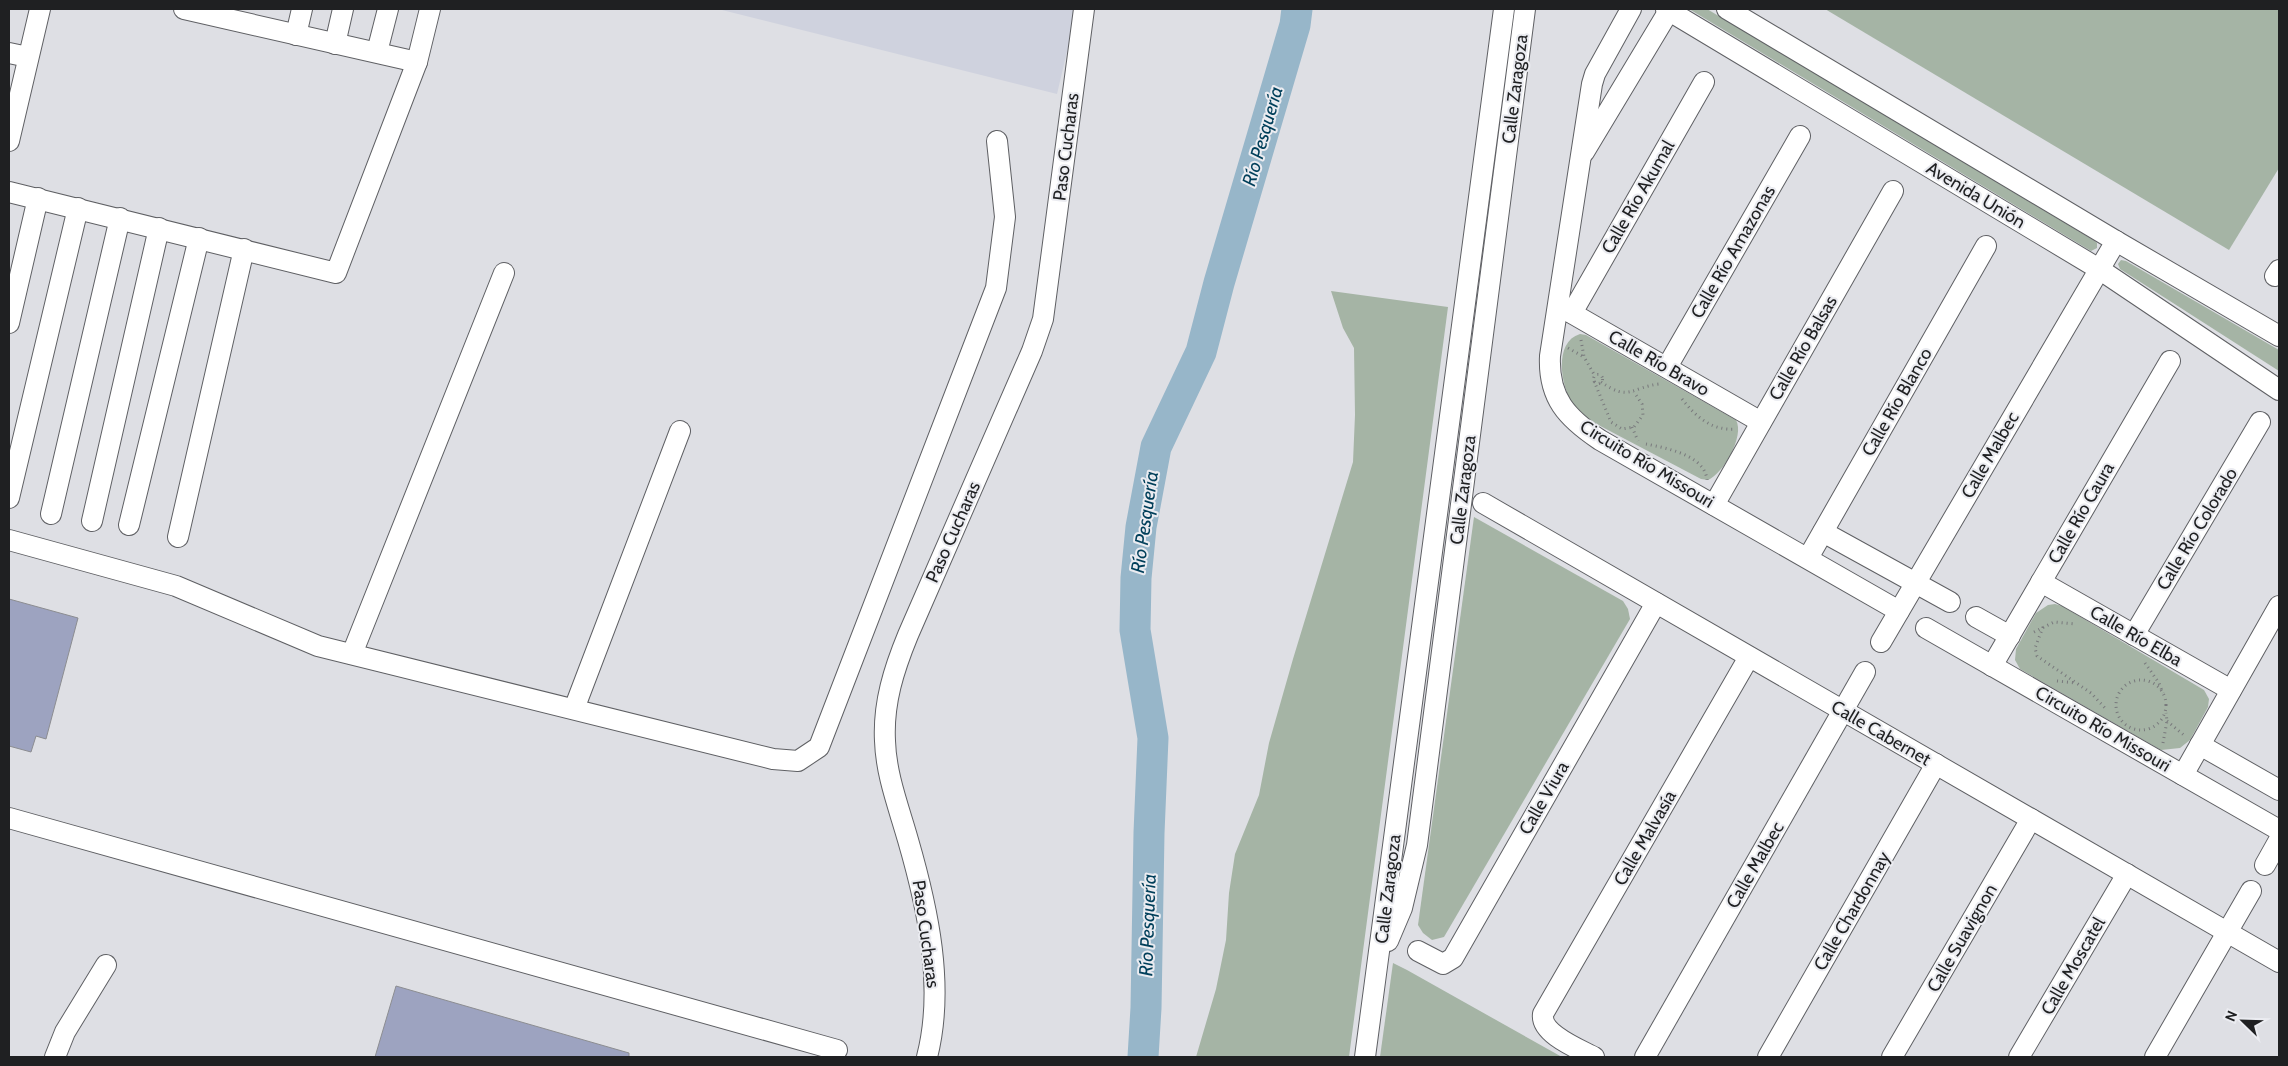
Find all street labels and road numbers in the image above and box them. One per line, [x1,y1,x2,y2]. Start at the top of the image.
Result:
street label: Calle Zaragoza [1497,33,1533,145]
street label: Paso Cucharas [1048,92,1084,202]
street label: Calle Río Akumal [1597,136,1680,258]
street label: Avenida Unión [1923,157,2029,233]
street label: Calle Río Amazonas [1686,182,1780,322]
street label: Calle Río Balsas [1764,292,1842,404]
street label: Calle Río Bravo [1605,325,1714,401]
street label: Calle Río Blanco [1857,344,1937,460]
street label: Calle Malbec [1956,408,2024,502]
street label: Circuito Río Missouri [1576,415,1718,513]
street label: Calle Zaragoza [1445,434,1481,546]
street label: Calle Río Caura [2043,458,2119,568]
street label: Calle Río Colorado [2152,464,2242,594]
street label: Paso Cucharas [921,478,985,586]
street label: Calle Río Elba [2086,601,2186,671]
street label: Circuito Río Missouri [2031,681,2175,777]
street label: Calle Cabernet [1827,696,1935,770]
street label: Calle Viura [1514,757,1574,838]
street label: Calle Malvasía [1609,786,1681,889]
street label: Calle Malbec [1721,818,1789,912]
street label: Calle Zaragoza [1370,833,1406,945]
street label: Calle Chardonnay [1809,848,1895,974]
street label: Paso Cucharas [908,879,944,989]
street label: Calle Suavignon [1922,880,2002,996]
street label: Calle Moscatel [2036,913,2110,1019]

